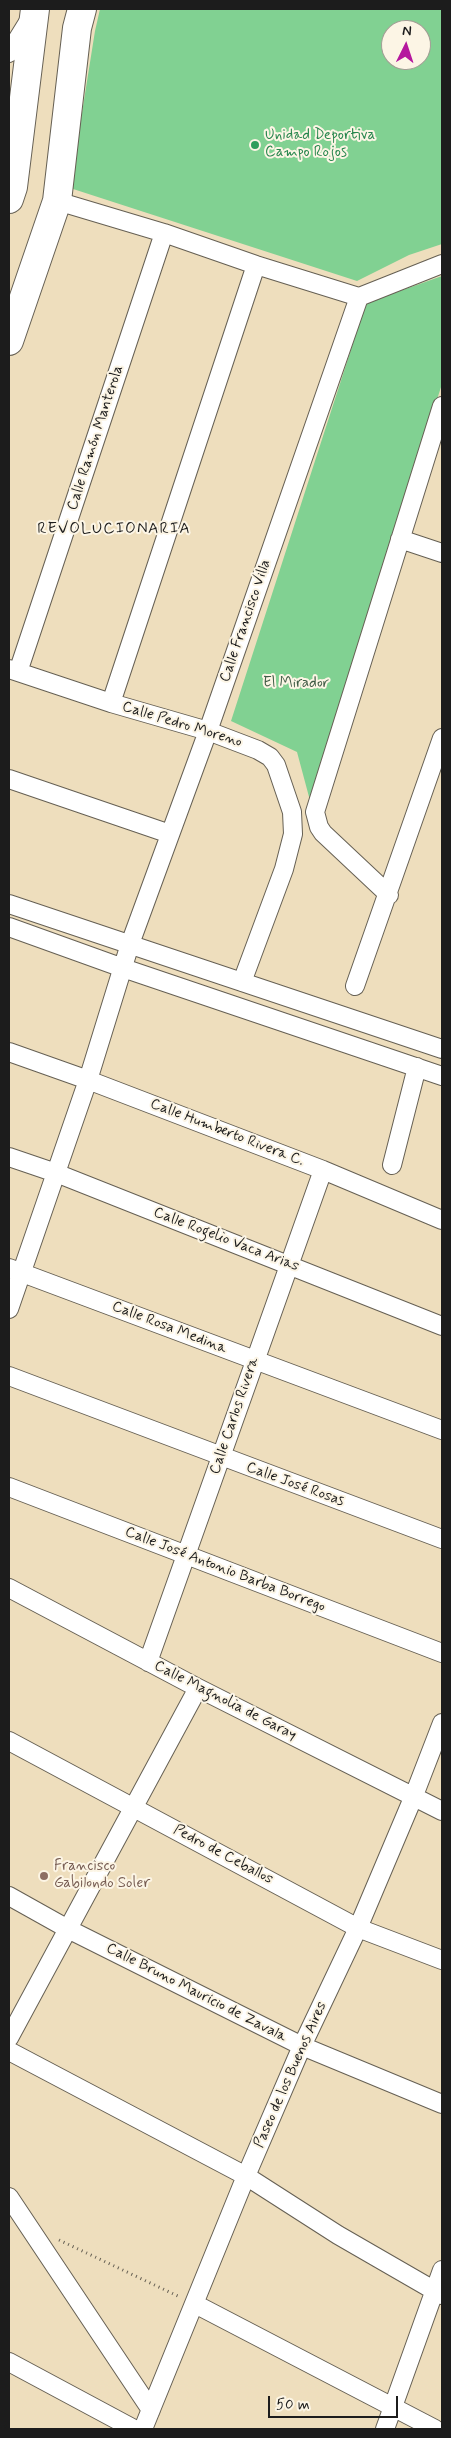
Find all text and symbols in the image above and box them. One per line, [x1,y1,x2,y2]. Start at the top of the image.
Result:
north arrow [381,20,431,70]
text: N [402,22,412,40]
place label: Unidad Deportiva Campo Rojos [265,127,375,162]
marker: Unidad Deportiva Campo Rojos [249,139,261,151]
street label: Calle Ramón Manterola [64,363,128,513]
district label: REVOLUCIONARIA [36,520,192,540]
street label: Calle Francisco Villa [217,557,275,685]
park label: El Mirador [263,675,329,693]
street label: Calle Pedro Moreno [120,698,244,752]
street label: Calle Humberto Rivera C. [148,1095,306,1171]
street label: Calle Rogelio Vaca Arias [151,1204,301,1276]
street label: Calle Rosa Medina [109,1298,229,1358]
street label: Calle Carlos Rivera [207,1355,263,1477]
street label: Calle José Rosas [243,1459,347,1511]
street label: Calle José Antonio Barba Borrego [122,1523,328,1617]
street label: Calle Magnolia de Garay [151,1657,299,1745]
street label: Pedro de Ceballos [170,1821,276,1889]
place label: Francisco Gabilondo Soler [54,1858,150,1893]
marker: Francisco Gabilondo Soler [38,1870,50,1882]
street label: Calle Bruno Mauricio de Zavala [103,1940,289,2046]
street label: Paseo de los Buenos Aires [251,1999,331,2151]
scale bar [271,2386,401,2418]
text: 50 m [276,2395,310,2415]

